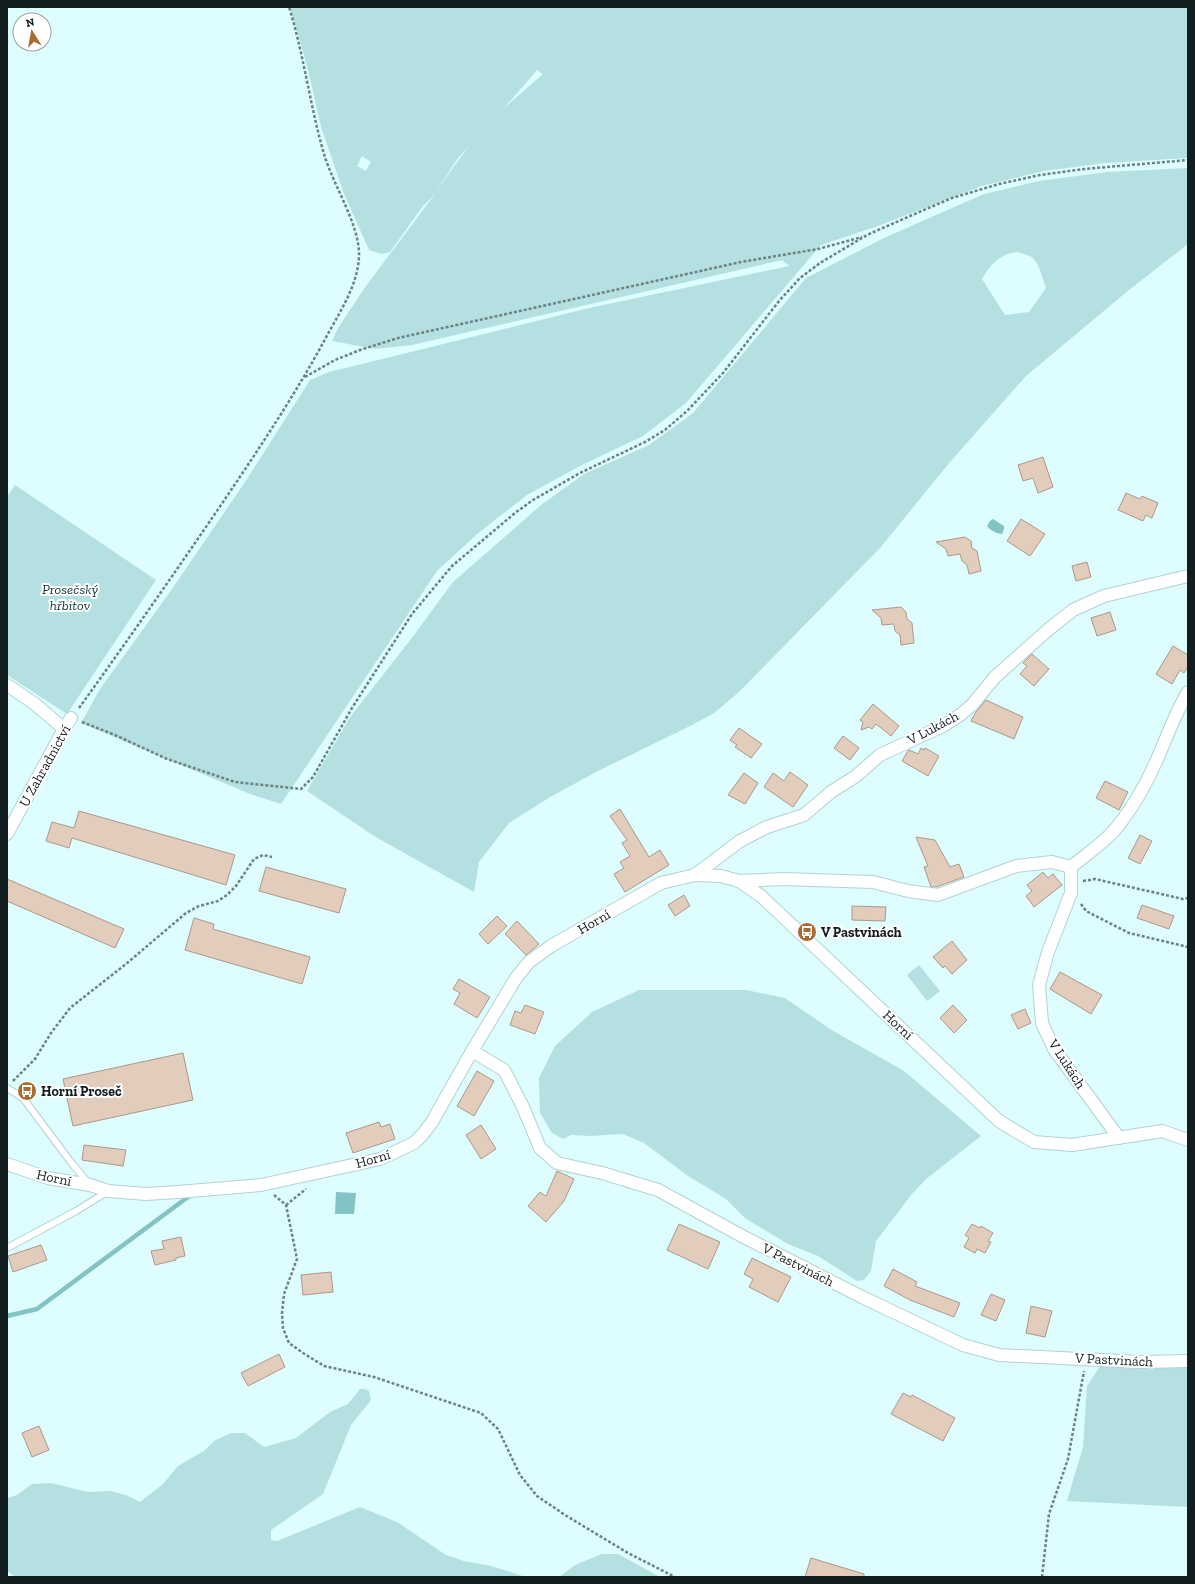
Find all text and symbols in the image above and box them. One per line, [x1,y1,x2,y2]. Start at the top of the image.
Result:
north arrow [12,12,52,52]
text: N [25,15,36,30]
park label: Prosečský hřbitov [42,581,98,614]
street label: V Lukách [904,707,962,749]
street label: U Zahradnictví [16,722,75,810]
street label: Horní [574,906,614,938]
bus stop icon: V Pastvinách [796,921,818,943]
place label: V Pastvinách [821,924,902,941]
street label: Horní [879,1007,917,1043]
street label: V Lukách [1044,1035,1089,1092]
bus stop icon: Horní Proseč [16,1080,38,1102]
place label: Horní Proseč [41,1083,122,1100]
street label: Horní [354,1146,392,1172]
street label: Horní [35,1166,73,1190]
street label: V Pastvinách [759,1239,837,1290]
street label: V Pastvinách [1074,1349,1154,1371]

